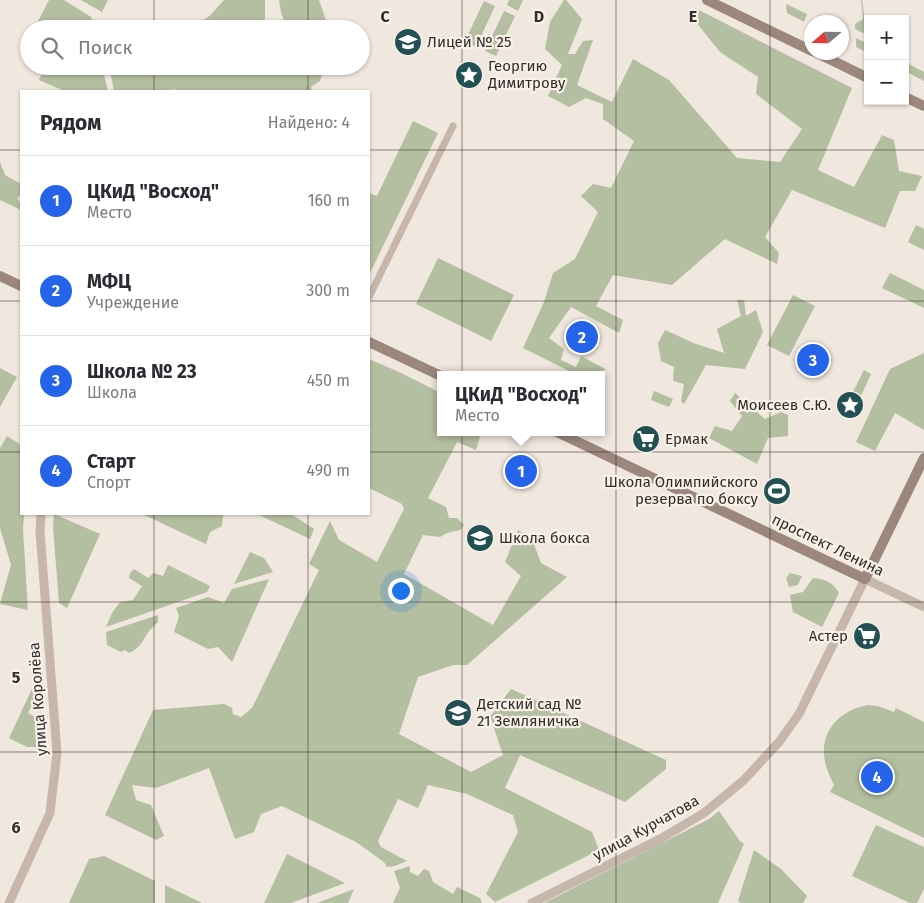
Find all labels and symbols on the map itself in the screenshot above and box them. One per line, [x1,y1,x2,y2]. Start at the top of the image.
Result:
text: C [380,7,390,26]
text: D [534,7,544,26]
text: E [689,7,697,26]
north arrow [804,15,849,60]
school or university icon: Лицей № 25 [393,27,423,57]
place label: Лицей № 25 [427,33,511,51]
place label: Георгию Димитрову [487,57,566,92]
place icon: Георгию Димитрову [454,60,484,90]
pin: 2 [566,318,598,356]
pin: 3 [797,341,829,379]
place icon: Моисеев С.Ю. [835,390,865,420]
place label: Моисеев С.Ю. [737,396,831,414]
supermarket icon: Ермак [631,424,661,454]
place label: Ермак [665,430,708,448]
pin: 1 [505,452,537,490]
place label: Школа Олимпийского резерва по боксу [604,473,759,508]
sports icon: Школа Олимпийского резерва по боксу [762,476,792,506]
street label: проспект Ленина [769,510,887,580]
school or university icon: Школа бокса [465,523,495,553]
place label: Школа бокса [499,529,590,547]
your location [388,578,414,604]
supermarket icon: Астер [852,621,882,651]
place label: Астер [809,627,848,645]
street label: улица Королёва [25,642,51,756]
text: 5 [12,668,21,687]
place label: Детский сад № 21 Земляничка [476,695,582,730]
school or university icon: Детский сад № 21 Земляничка [443,698,473,728]
pin: 4 [861,758,893,796]
street label: улица Курчатова [590,791,702,865]
text: 6 [11,818,21,837]

